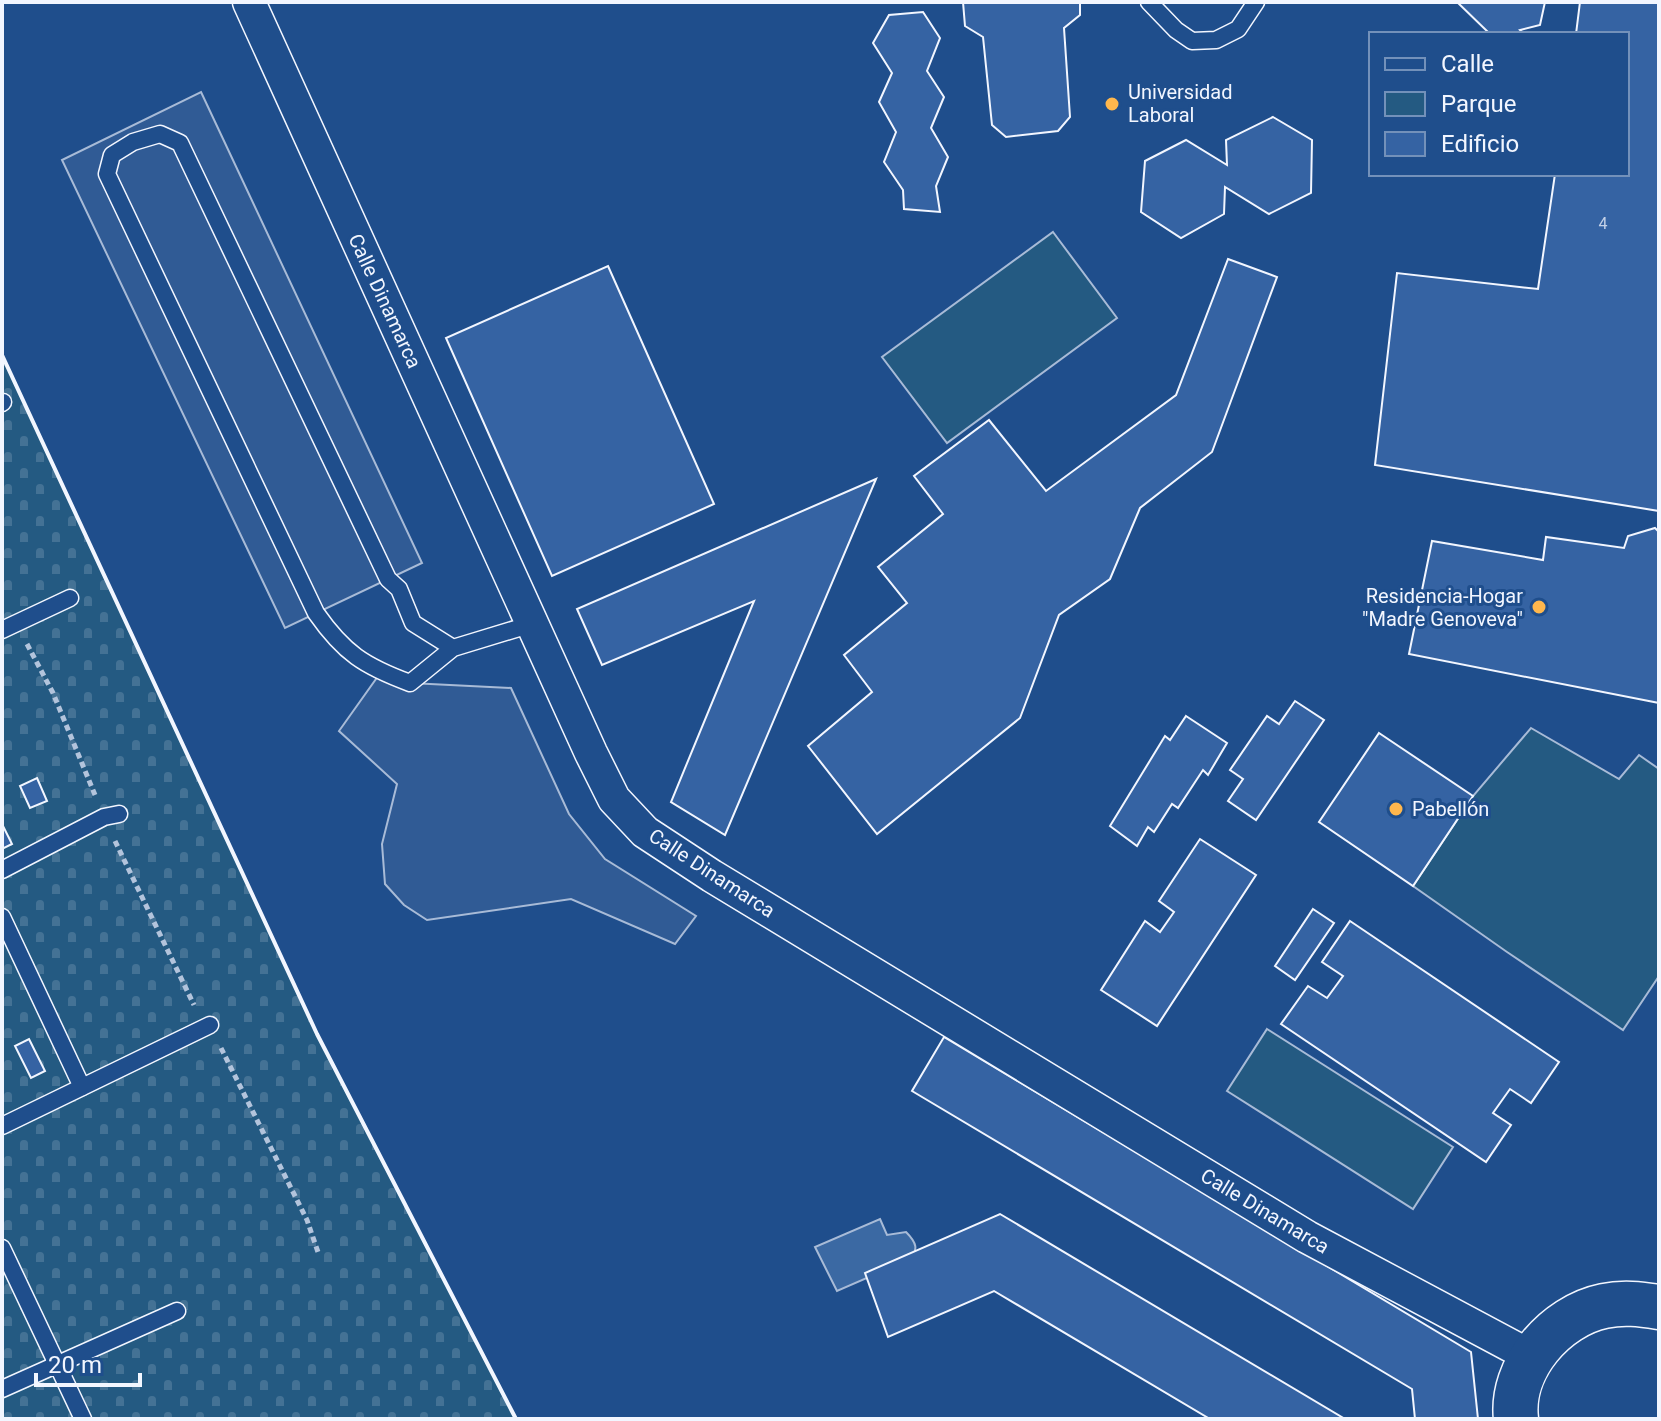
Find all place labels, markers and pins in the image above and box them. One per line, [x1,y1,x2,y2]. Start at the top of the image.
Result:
place label: Universidad Laboral [1128,80,1232,127]
marker: Universidad Laboral [1103,95,1121,113]
place label: Residencia-Hogar "Madre Genoveva" [1362,584,1523,631]
marker: Residencia-Hogar "Madre Genoveva" [1530,598,1548,616]
place label: Pabellón [1412,797,1489,821]
marker: Pabellón [1387,800,1405,818]

